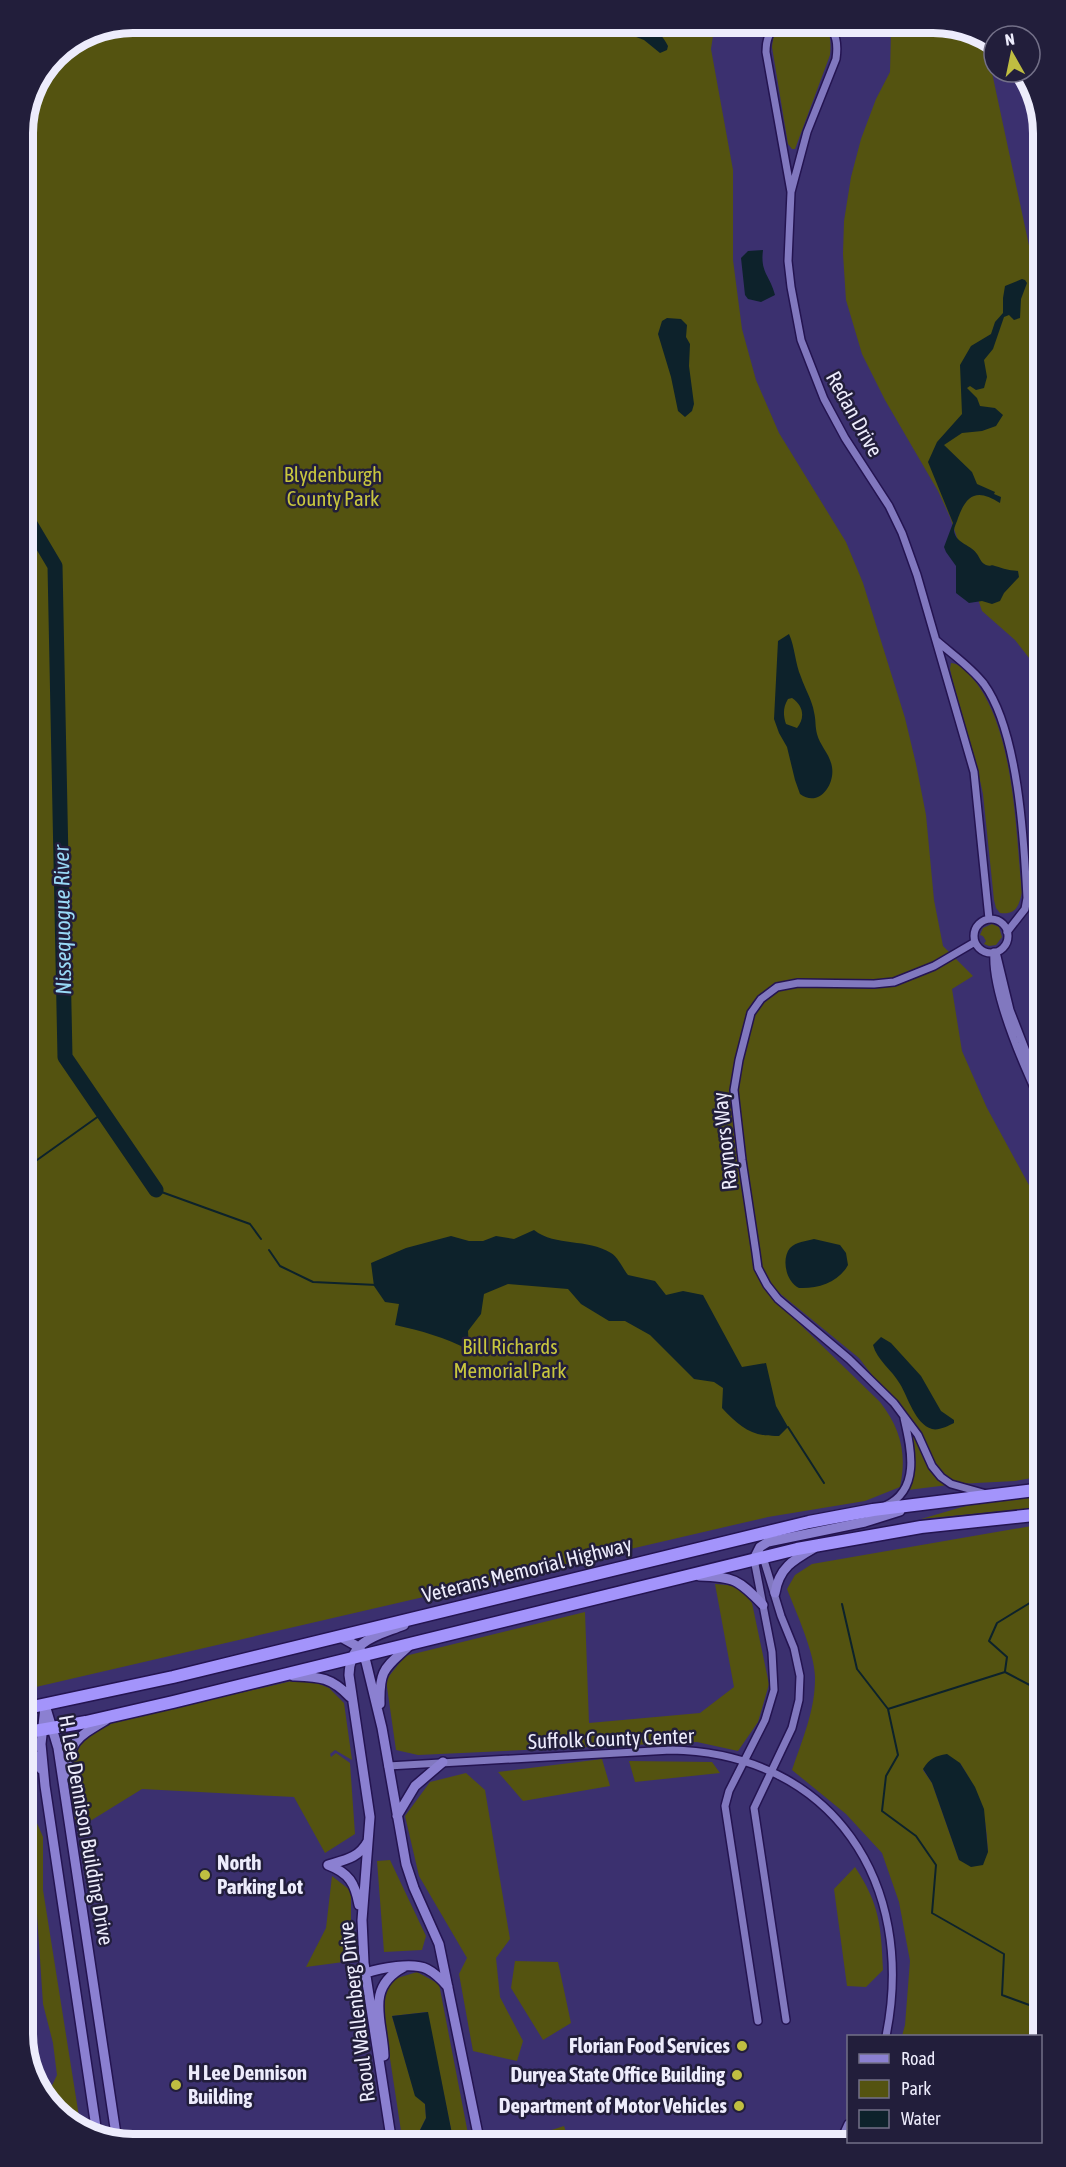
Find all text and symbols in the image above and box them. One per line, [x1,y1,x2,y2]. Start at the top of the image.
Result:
north arrow [982,24,1042,84]
text: N [1004,30,1016,49]
street label: Redan Drive [822,367,888,460]
park label: Blydenburgh County Park [284,462,382,510]
water label: Nissequogue River [48,843,76,995]
street label: Raynors Way [707,1091,741,1191]
park label: Bill Richards Memorial Park [454,1334,566,1382]
street label: Veterans Memorial Highway [419,1531,634,1607]
street label: H. Lee Dennison Building Drive [55,1713,119,1947]
street label: Suffolk County Center [528,1723,695,1753]
place label: North Parking Lot [217,1850,303,1898]
marker: North Parking Lot [198,1868,212,1882]
street label: Raoul Wallenberg Drive [333,1921,379,2104]
place label: Florian Food Services [569,2033,731,2057]
legend [847,2035,1042,2143]
marker: Florian Food Services [735,2039,749,2053]
text: Road [901,2048,935,2069]
place label: H Lee Dennison Building [188,2060,307,2108]
place label: Duryea State Office Building [510,2062,726,2086]
marker: Duryea State Office Building [730,2068,744,2082]
marker: H Lee Dennison Building [169,2078,183,2092]
text: Park [901,2078,931,2099]
place label: Department of Motor Vehicles [499,2093,728,2117]
marker: Department of Motor Vehicles [732,2099,746,2113]
text: Water [901,2108,941,2129]

